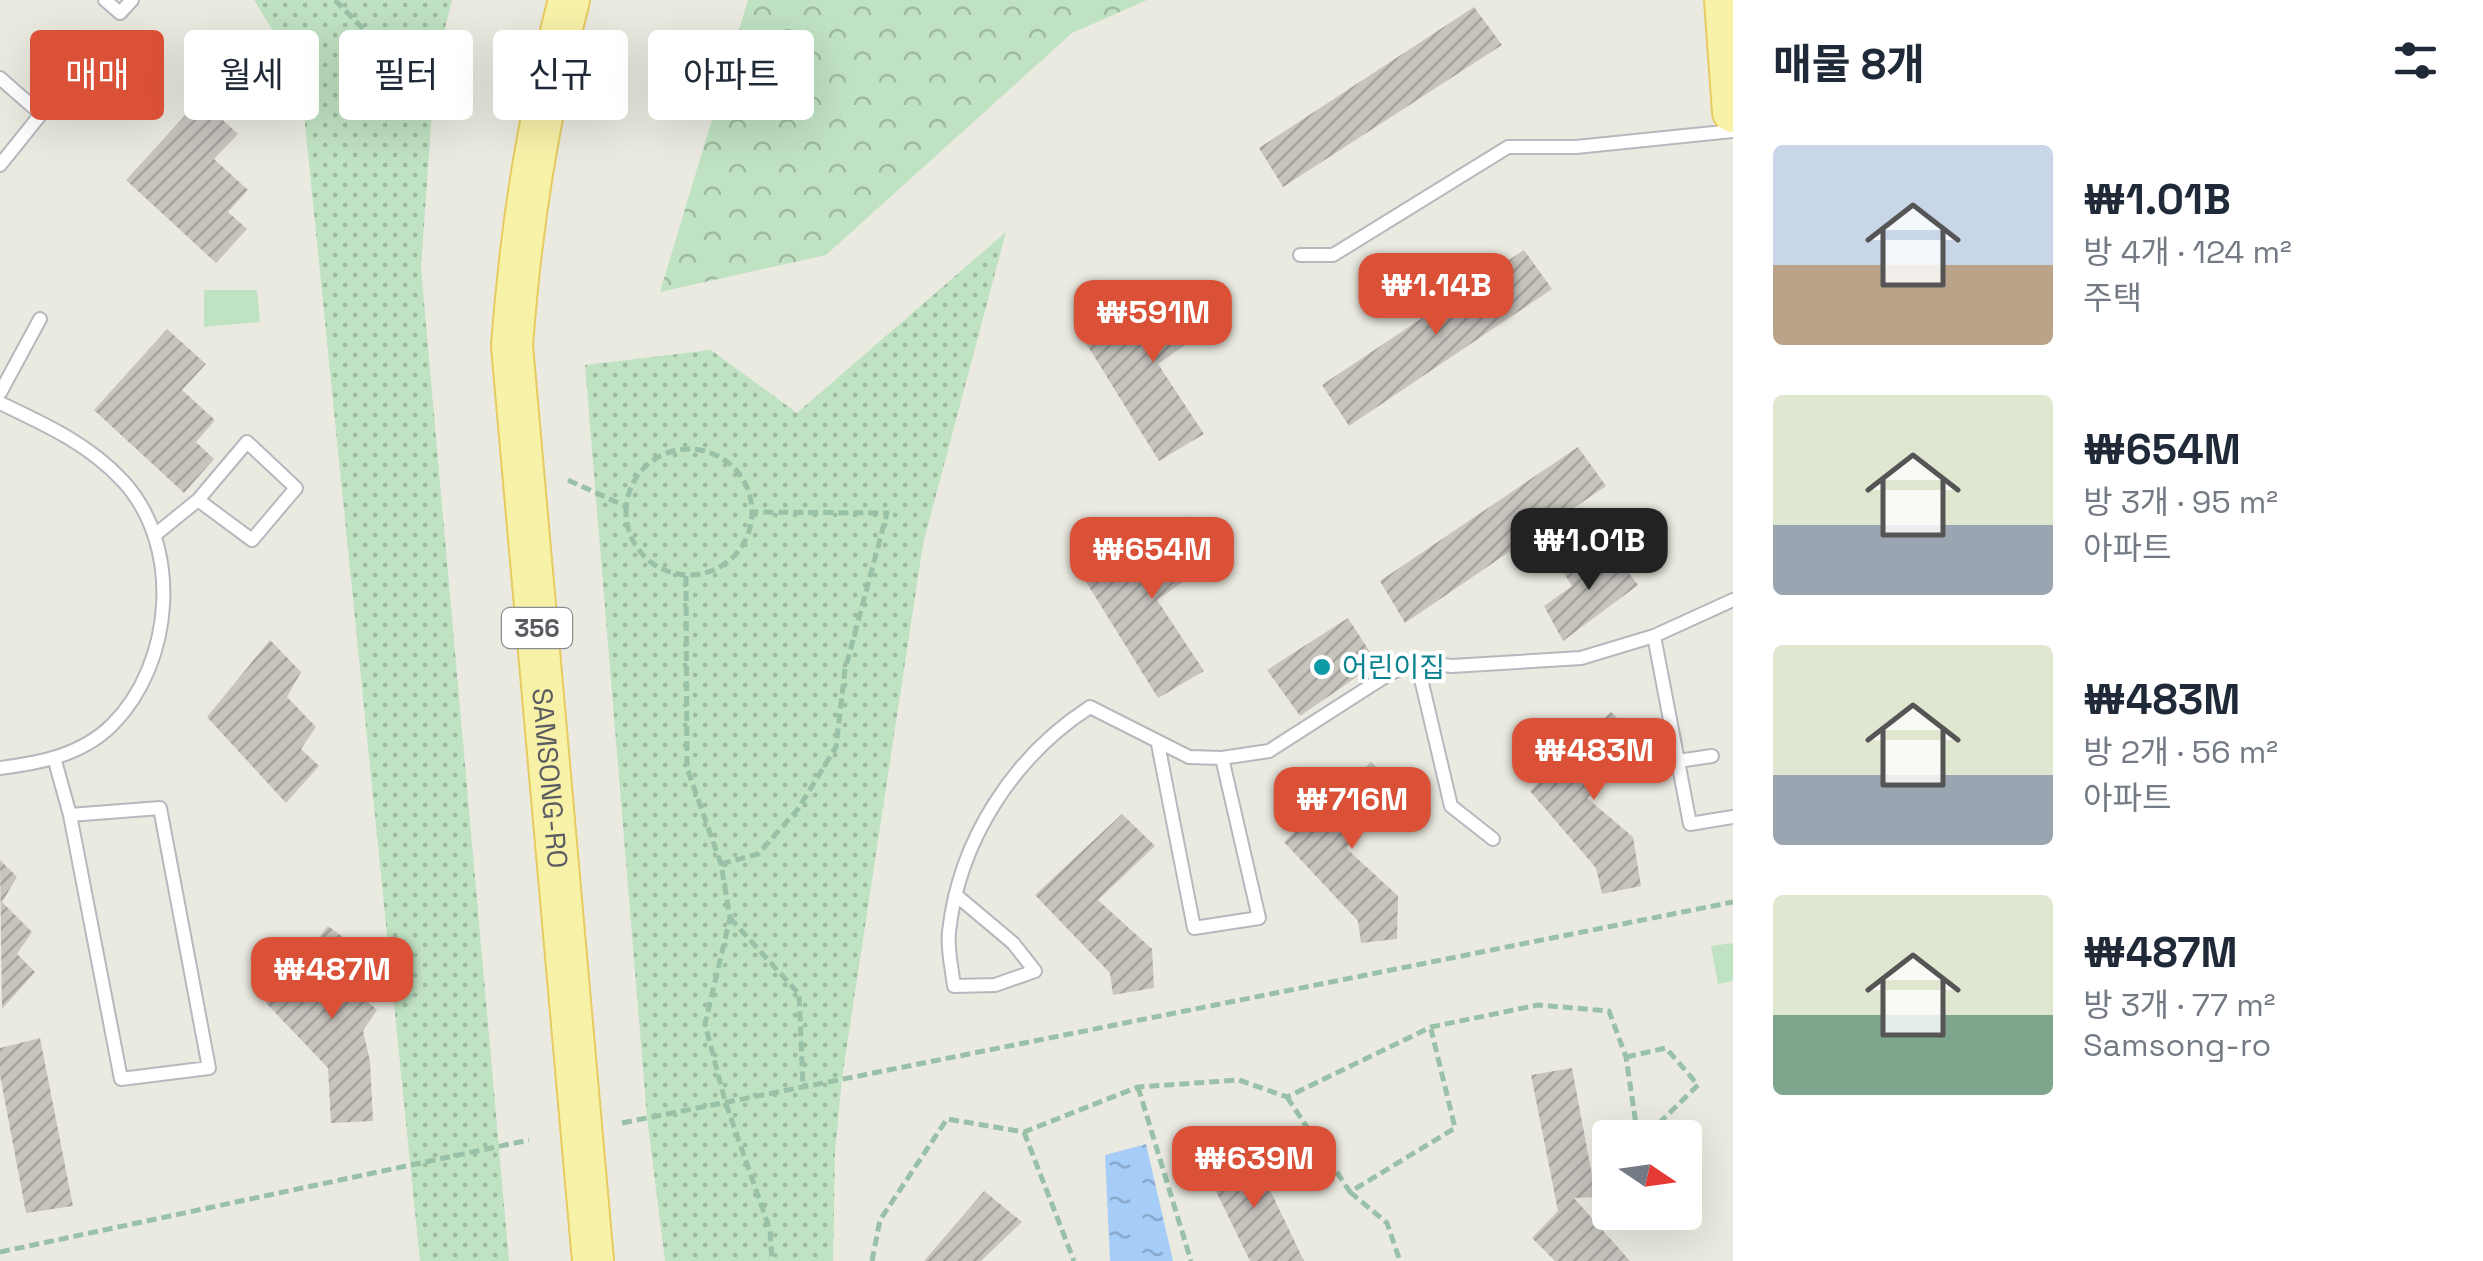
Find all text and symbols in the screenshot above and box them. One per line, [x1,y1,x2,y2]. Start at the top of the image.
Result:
chip: 매매 [30,30,164,120]
chip: 월세 [184,30,319,120]
chip: 필터 [339,30,473,120]
chip: 신규 [493,30,628,120]
chip: 아파트 [648,30,814,120]
icon: filters [2388,33,2443,88]
text: 매물 8개 [1773,38,1925,91]
text: ₩1.01B [2083,173,2231,226]
icon: home [1853,185,1973,305]
text: 방 4개 · 124 m² [2083,232,2292,272]
pin: ₩1.14B [1355,253,1517,338]
text: ₩1.14B [1380,265,1492,305]
text: 주택 [2083,278,2142,318]
pin: ₩591M [1083,280,1223,365]
text: ₩591M [1096,292,1210,332]
text: ₩654M [2083,423,2241,476]
icon: home [1853,435,1973,555]
text: 방 3개 · 95 m² [2083,482,2278,522]
pin: ₩1.01B [1508,508,1670,593]
pin: ₩654M [1082,517,1222,602]
text: ₩1.01B [1533,520,1645,560]
text: 아파트 [2083,528,2171,568]
text: ₩654M [1092,529,1212,569]
road number: 356 [502,608,572,648]
place label: 어린이집 [1342,649,1445,685]
marker: 어린이집 [1311,656,1333,678]
text: ₩483M [2083,673,2240,726]
icon: home [1853,685,1973,805]
street label: SAMSONG-RO [524,686,576,870]
pin: ₩483M [1524,718,1664,803]
text: ₩483M [1534,730,1654,770]
text: 방 2개 · 56 m² [2083,732,2278,772]
pin: ₩716M [1282,767,1422,852]
text: 아파트 [2083,778,2171,818]
text: ₩716M [1296,779,1408,819]
text: ₩487M [2083,926,2238,979]
icon: home [1853,935,1973,1055]
pin: ₩487M [262,937,402,1022]
text: ₩487M [273,949,391,989]
text: 방 3개 · 77 m² [2083,985,2275,1025]
text: Samsong-ro [2083,1025,2271,1065]
north arrow [1592,1120,1702,1230]
map controls [1592,1120,1702,1230]
pin: ₩639M [1184,1126,1324,1211]
text: ₩639M [1194,1138,1314,1178]

